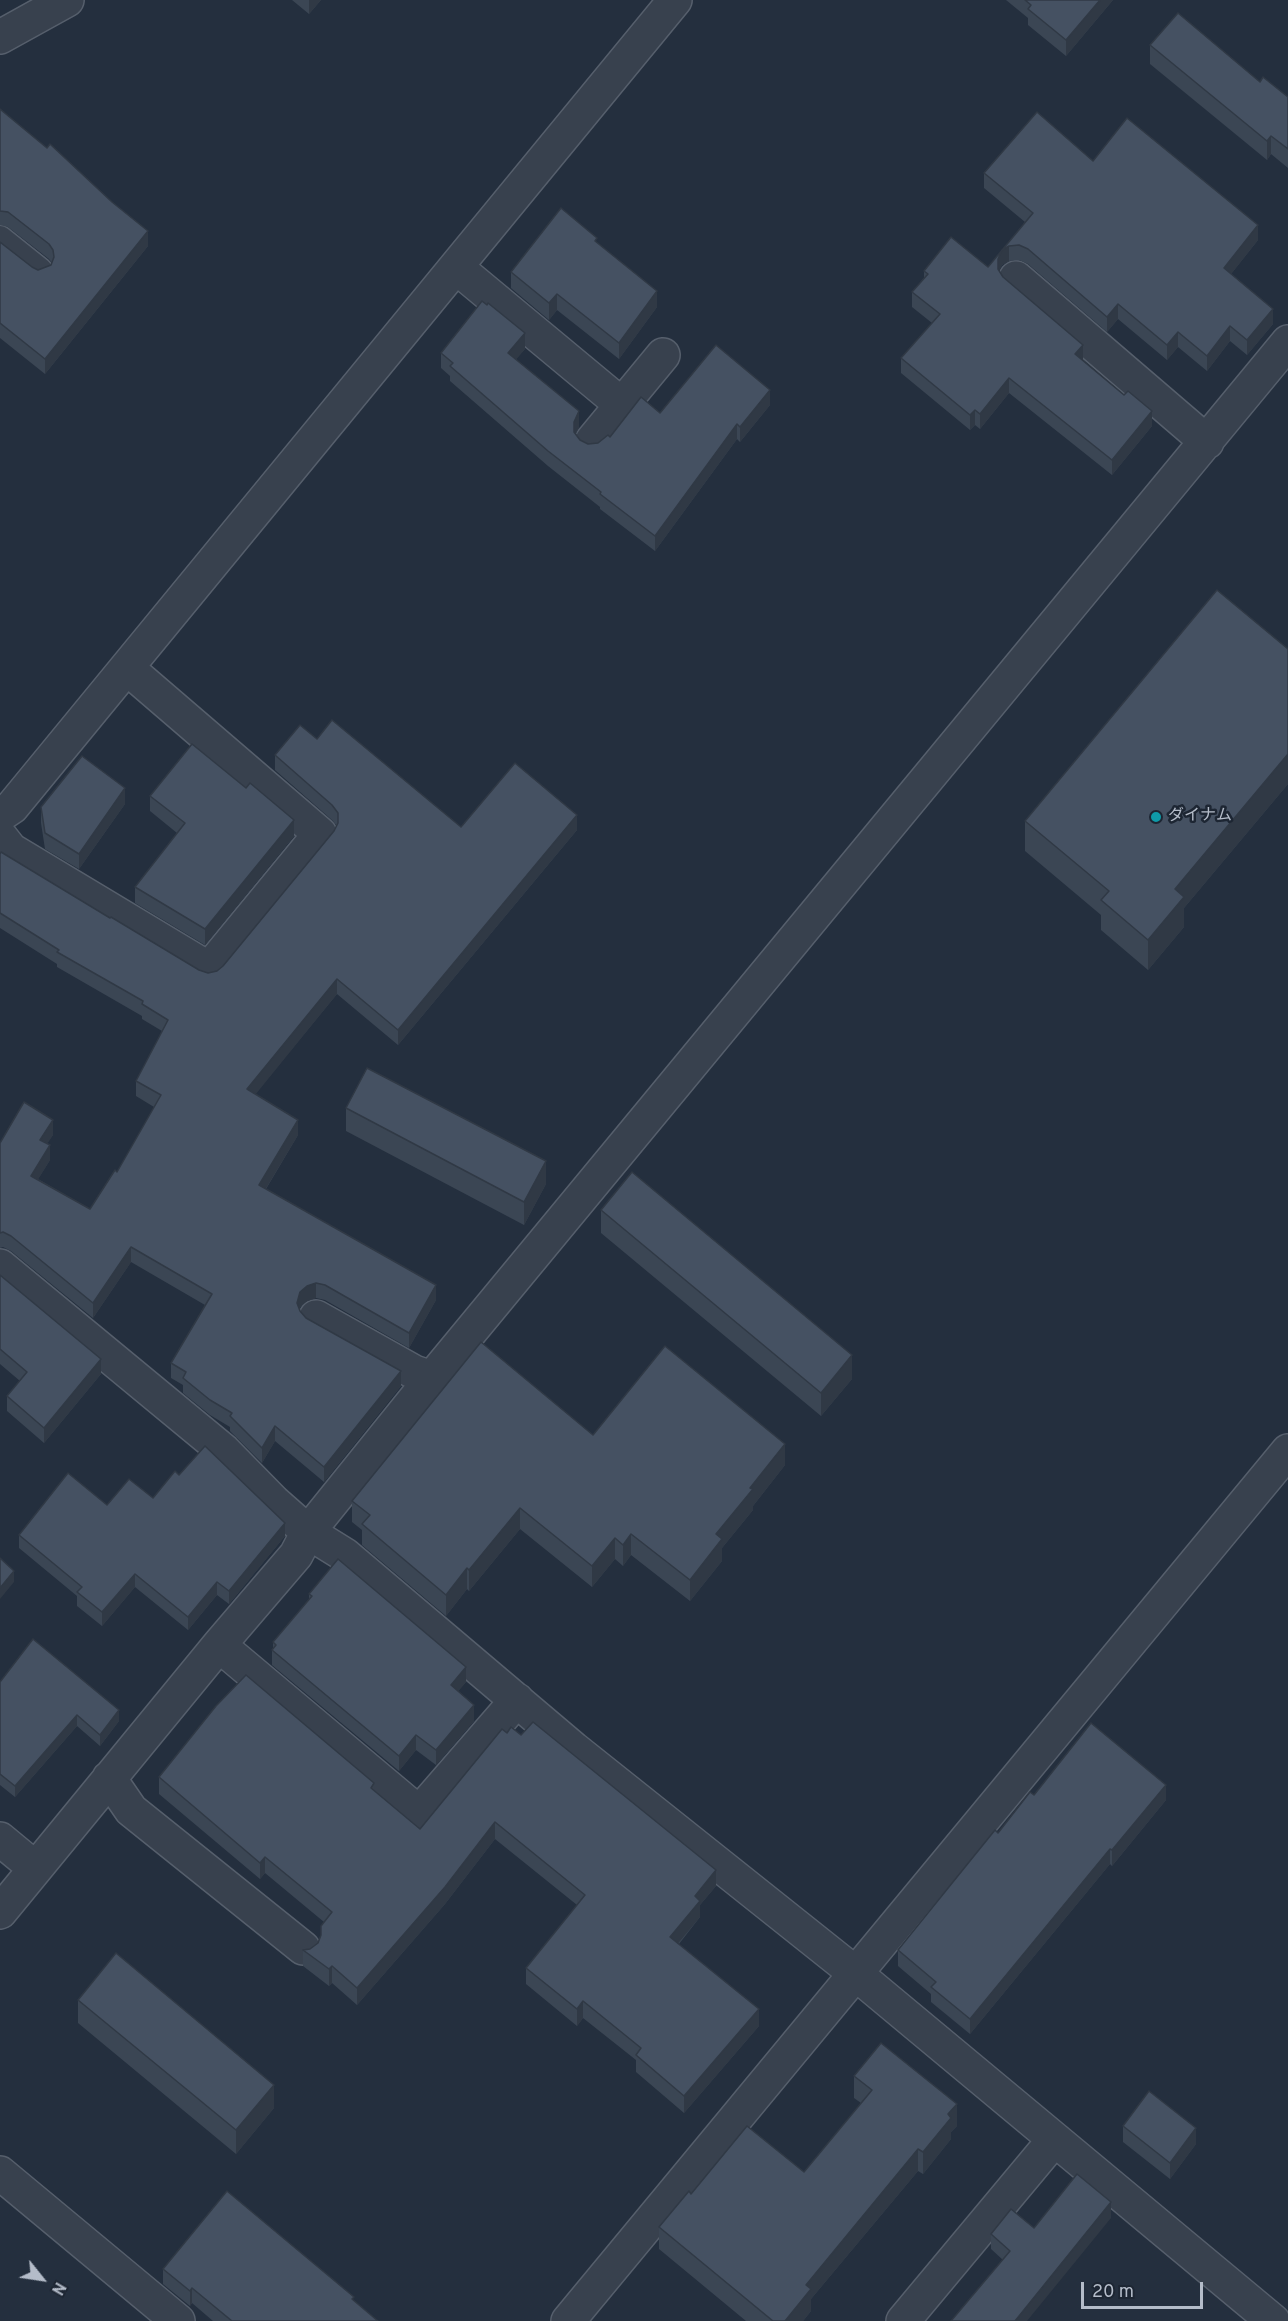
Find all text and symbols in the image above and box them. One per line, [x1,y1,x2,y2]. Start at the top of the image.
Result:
place label: ダイナム [1168,807,1232,827]
marker: ダイナム [1149,810,1163,824]
north arrow [12,2249,72,2309]
scale bar [1084,2270,1206,2308]
text: N [46,2278,69,2298]
text: 20 m [1092,2281,1134,2304]

